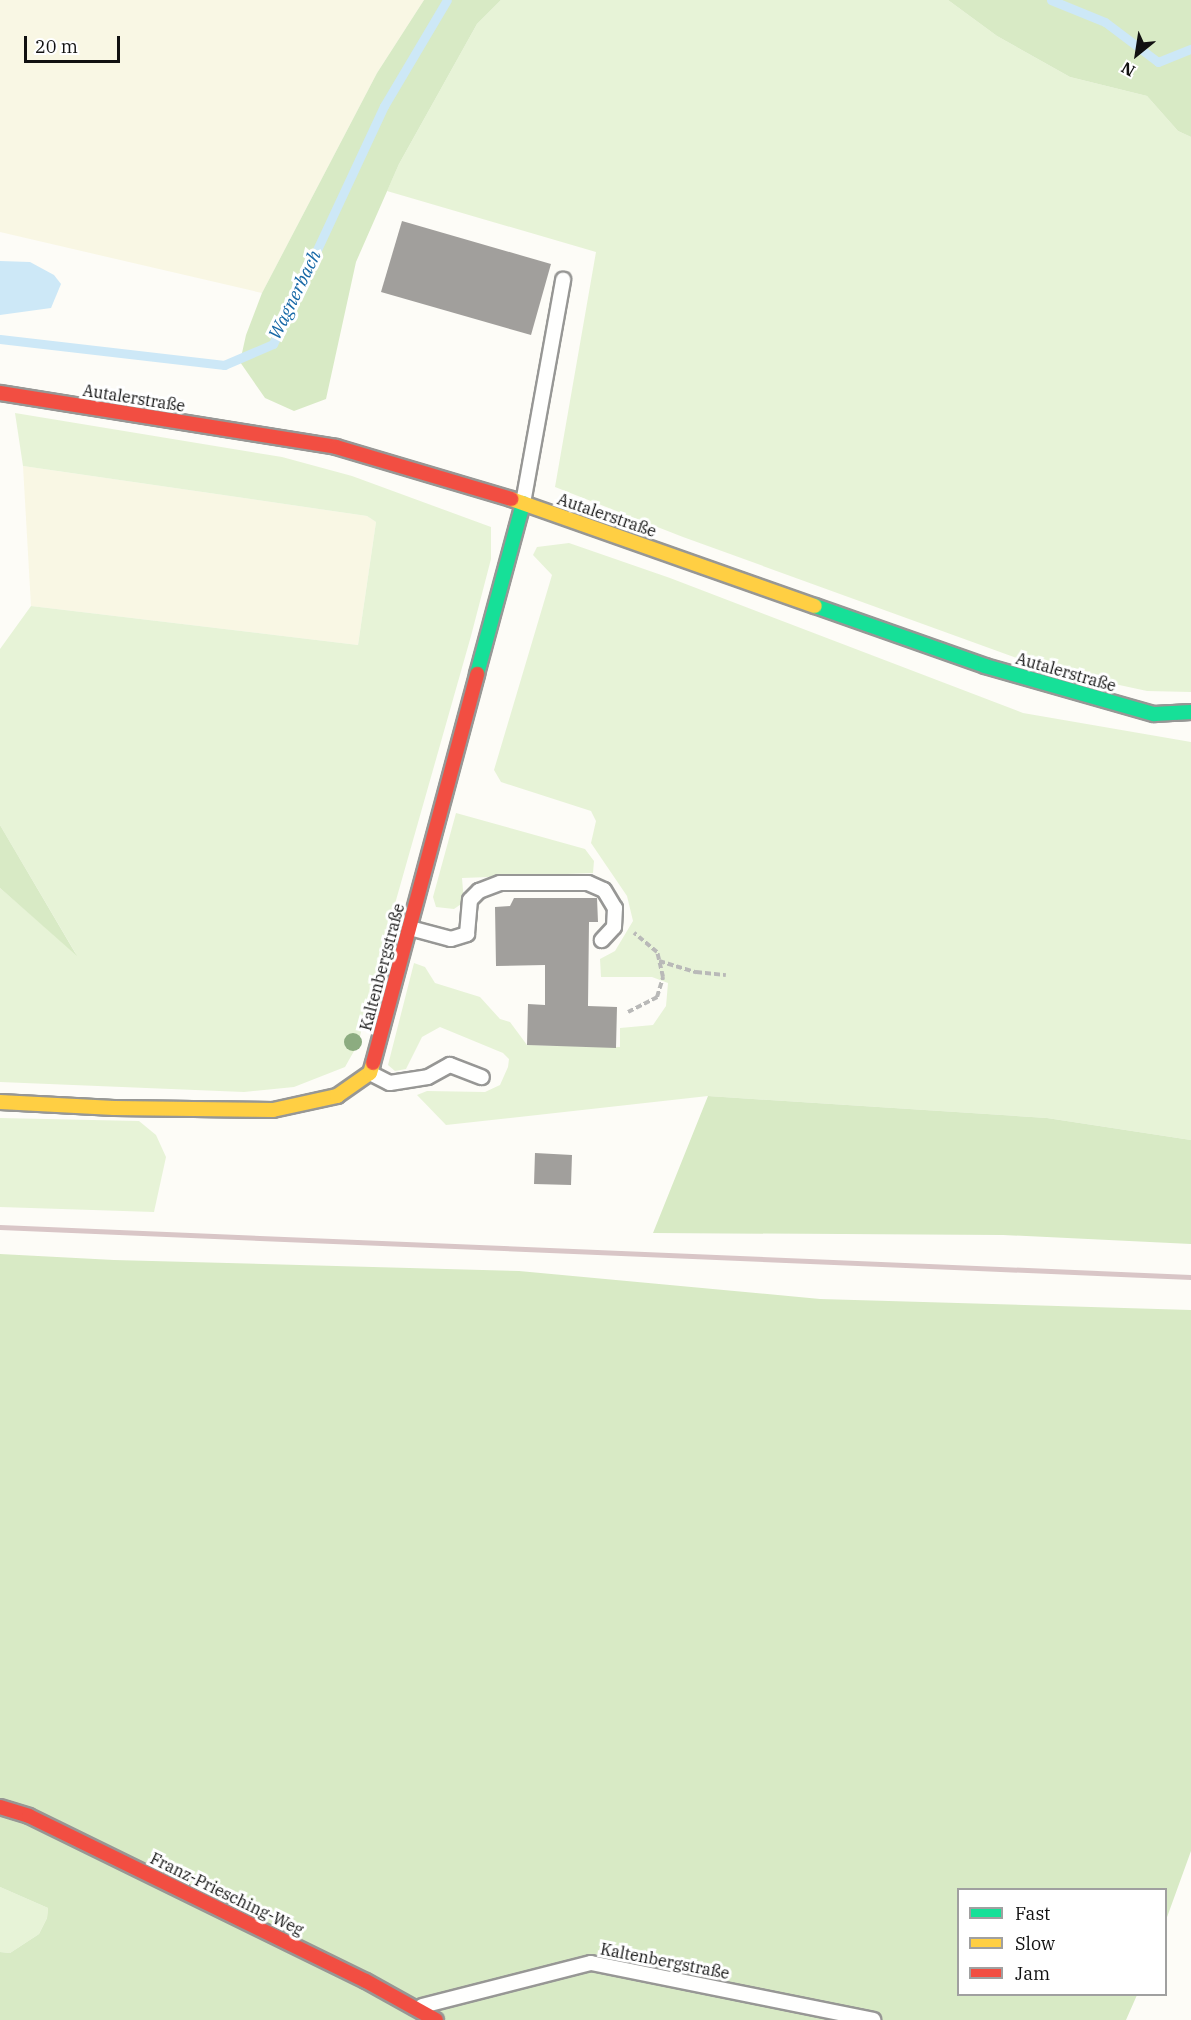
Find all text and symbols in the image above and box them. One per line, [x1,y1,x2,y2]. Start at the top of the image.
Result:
scale bar [27,24,123,62]
north arrow [1107,24,1167,84]
text: 20 m [35,35,78,58]
text: N [1118,58,1138,81]
water label: Wagnerbach [264,247,326,343]
street label: Autalerstraße [81,380,187,416]
street label: Autalerstraße [555,489,659,541]
street label: Autalerstraße [1014,649,1118,695]
street label: Kaltenbergstraße [356,901,408,1033]
street label: Franz-Priesching-Weg [147,1848,307,1940]
legend [957,1888,1167,1996]
text: Fast [1015,1902,1050,1925]
text: Slow [1015,1932,1055,1955]
street label: Kaltenbergstraße [599,1939,731,1983]
text: Jam [1015,1962,1050,1985]

